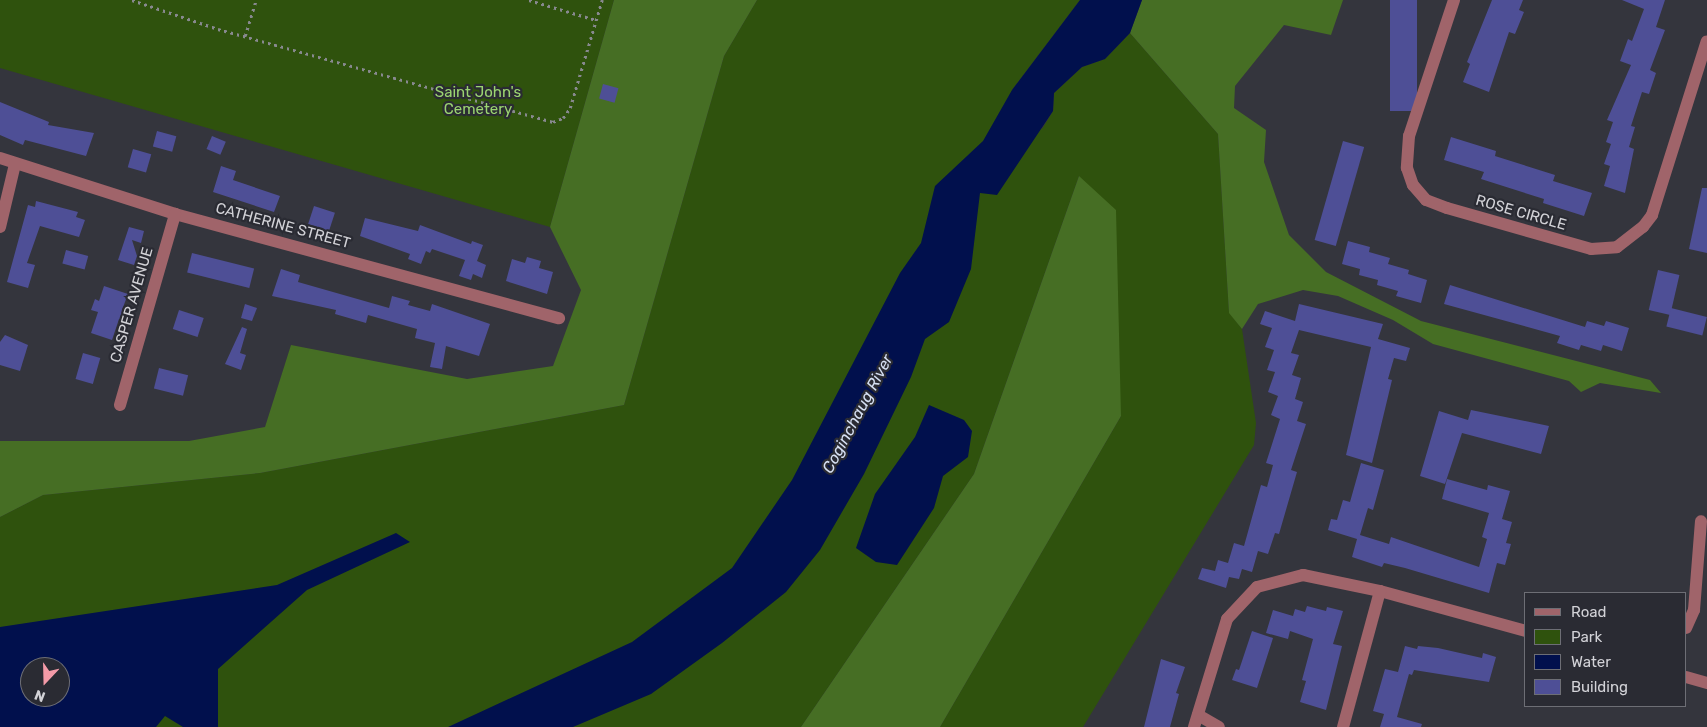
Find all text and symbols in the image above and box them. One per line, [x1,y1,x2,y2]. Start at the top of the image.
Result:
park label: Saint John's Cemetery [435,83,521,118]
street label: ROSE CIRCLE [1474,191,1568,235]
street label: CATHERINE STREET [214,199,352,253]
street label: CASPER AVENUE [107,245,157,365]
water label: Coginchaug River [819,351,897,477]
legend [1524,592,1687,707]
text: Road [1571,603,1607,621]
text: Park [1571,628,1602,646]
text: Water [1571,653,1611,671]
north arrow [20,657,70,707]
text: Building [1571,678,1628,696]
text: N [32,686,48,705]

